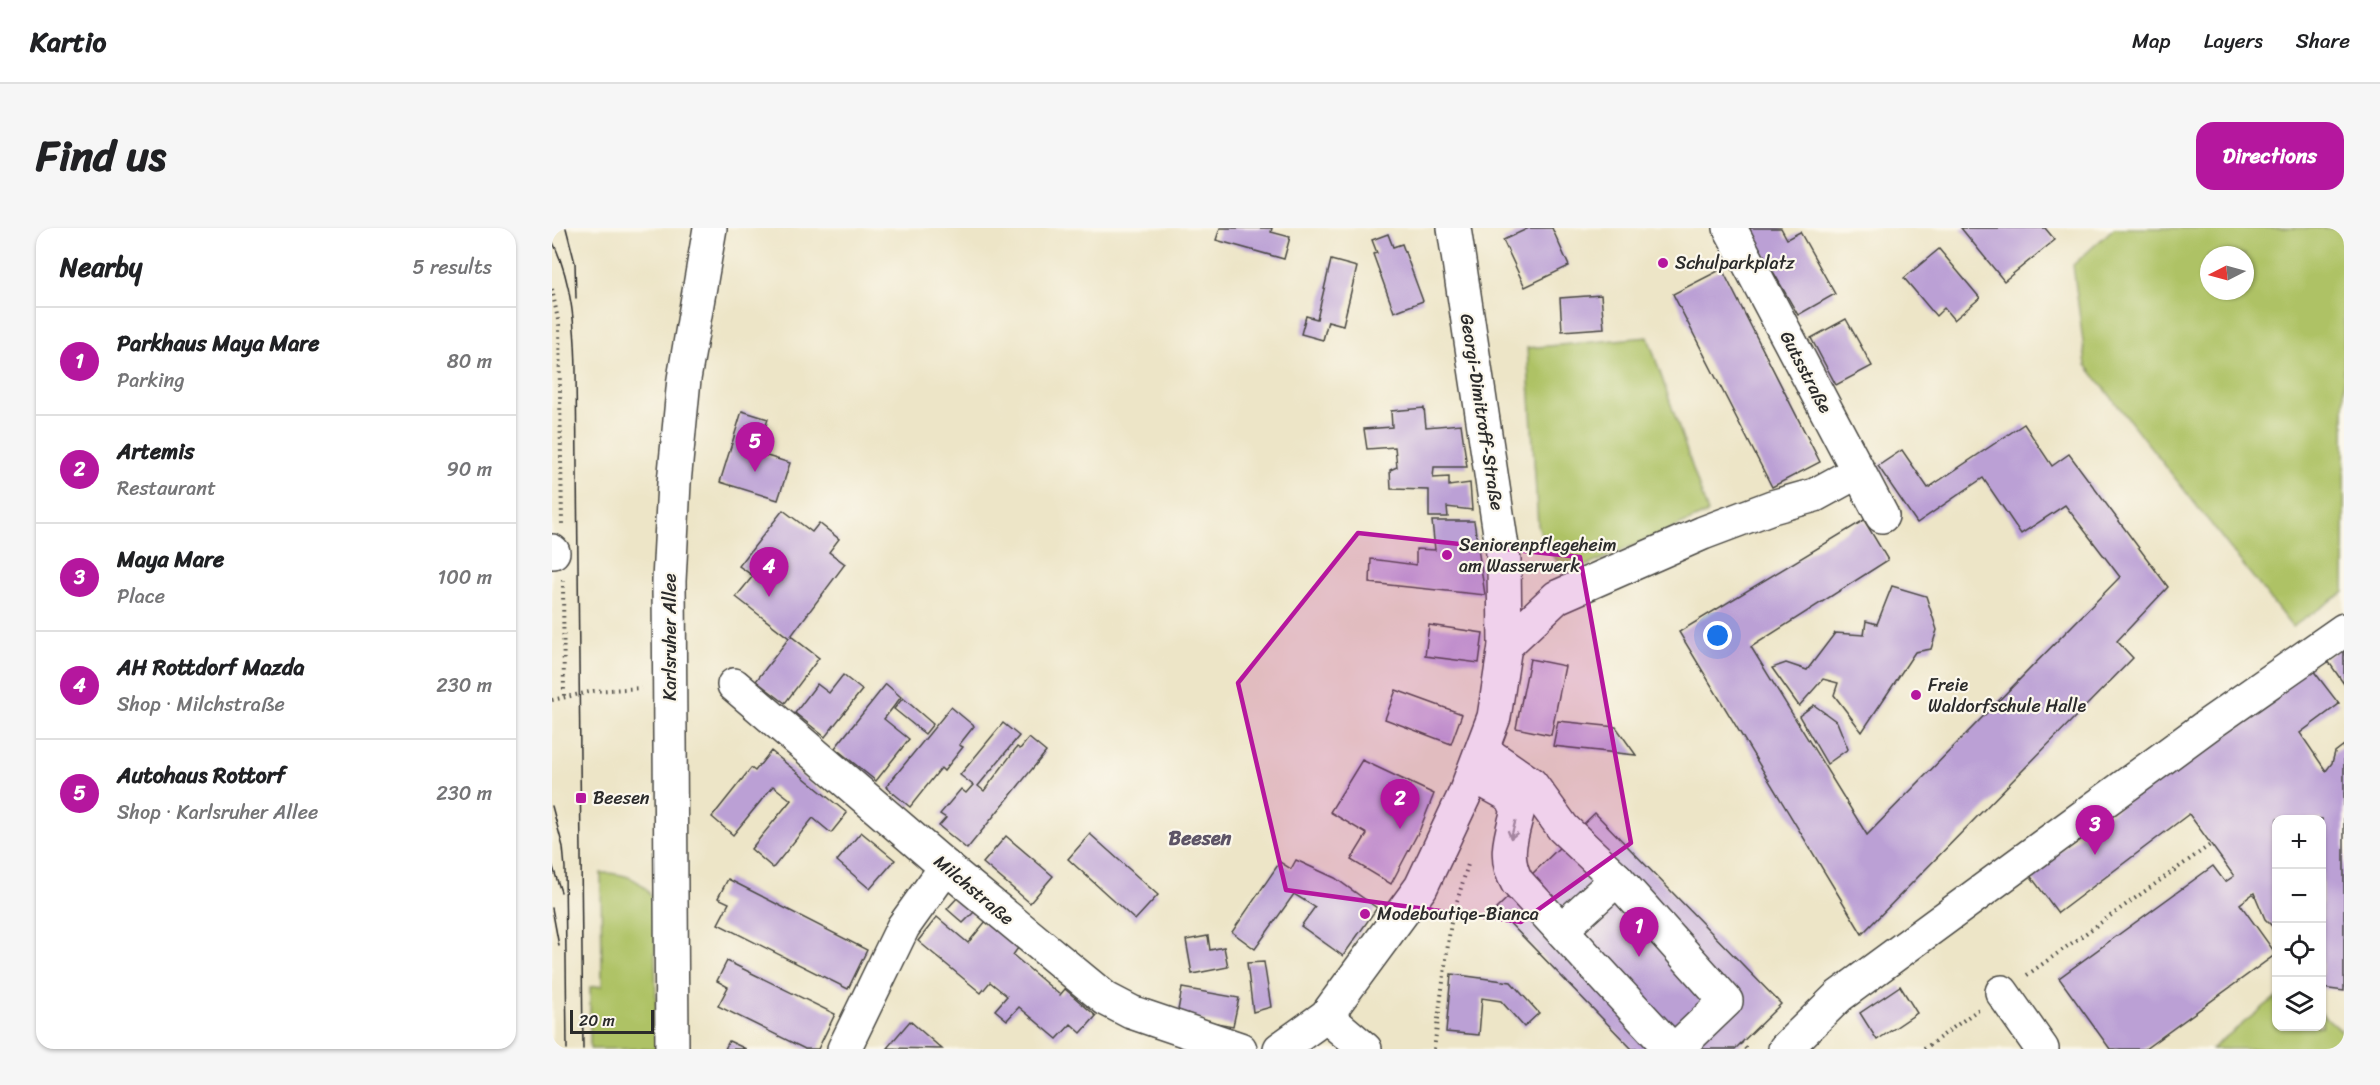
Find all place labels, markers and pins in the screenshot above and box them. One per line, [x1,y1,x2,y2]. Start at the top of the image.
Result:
place label: Schulparkplatz [1675,247,1795,279]
marker: Schulparkplatz [1656,256,1670,270]
pin: 5 [736,422,774,472]
place label: Seniorenpflegeheim am Wasserwerk [1459,529,1617,582]
pin: 4 [750,548,788,597]
marker: Seniorenpflegeheim am Wasserwerk [1440,548,1454,562]
place label: Freie Waldorfschule Halle [1928,669,2086,722]
marker: Freie Waldorfschule Halle [1909,688,1923,702]
pin: 2 [1380,780,1420,829]
place label: Beesen [593,782,650,814]
marker: Beesen [574,791,588,805]
pin: 3 [2076,806,2114,855]
place label: Modeboutiqe-Bianca [1377,898,1539,930]
marker: Modeboutiqe-Bianca [1358,907,1372,921]
pin: 1 [1620,908,1658,957]

